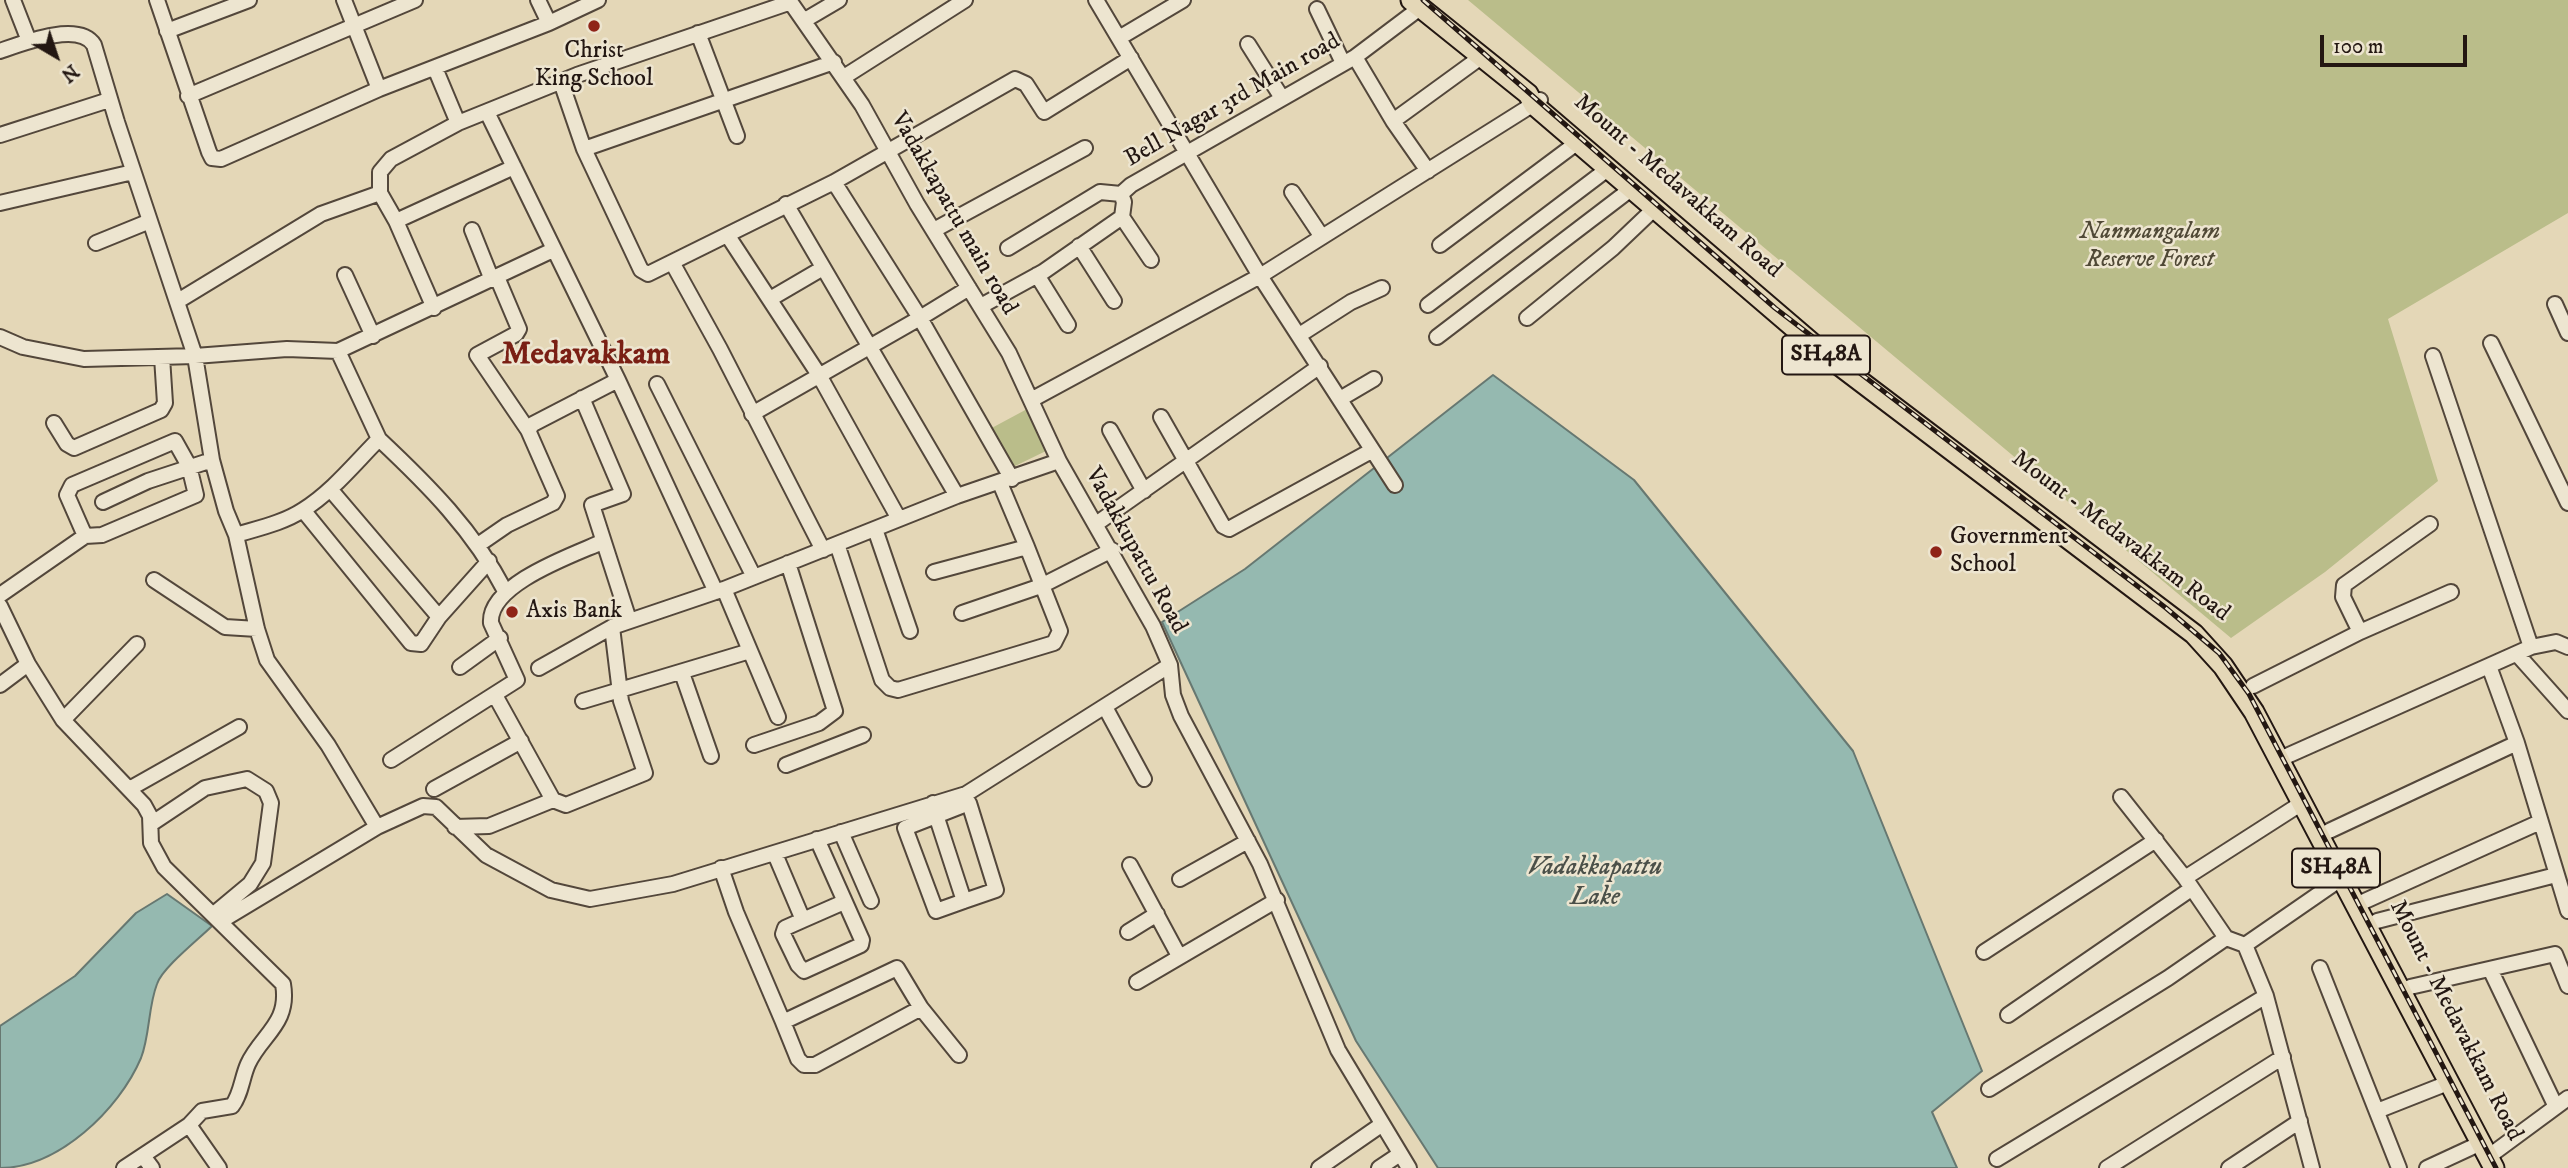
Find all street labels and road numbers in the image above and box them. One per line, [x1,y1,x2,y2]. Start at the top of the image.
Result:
street label: Bell Nagar 3rd Main road [1120,28,1346,174]
street label: Mount - Medavakkam Road [1567,89,1787,285]
street label: Vadakkapattu main road [883,108,1023,320]
road number: SH48A [1782,336,1870,374]
street label: Mount - Medavakkam Road [2005,445,2235,629]
street label: Vadakkupattu Road [1077,463,1193,639]
road number: SH48A [2292,848,2380,888]
street label: Mount - Medavakkam Road [2382,896,2528,1146]

